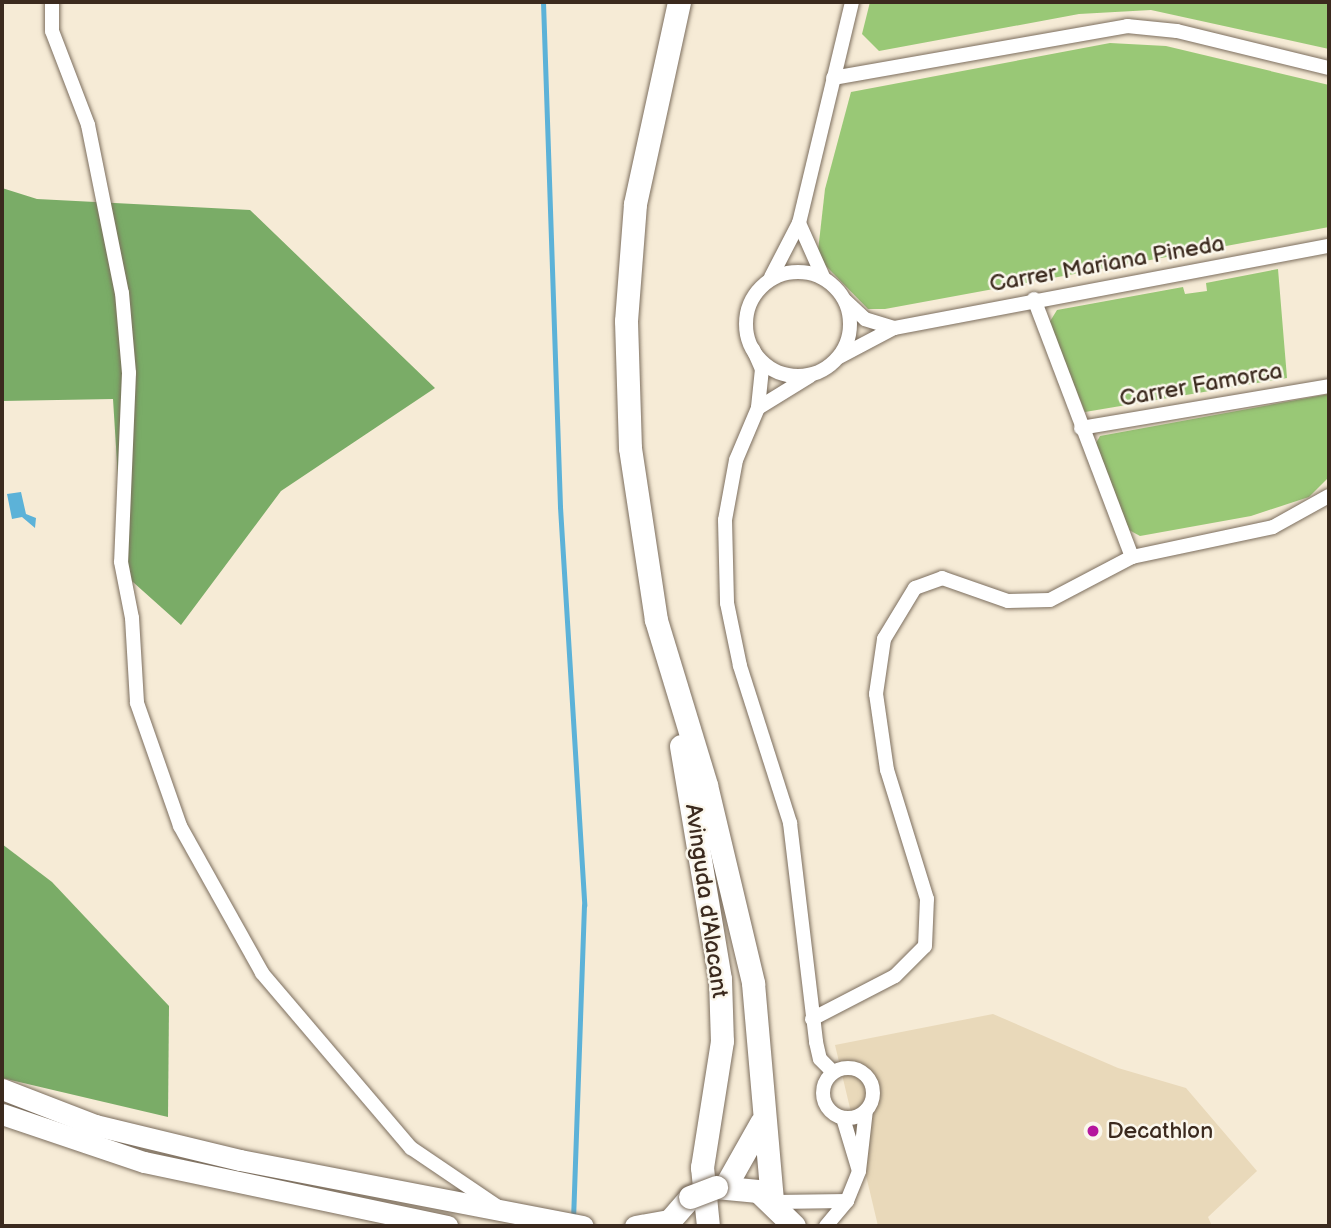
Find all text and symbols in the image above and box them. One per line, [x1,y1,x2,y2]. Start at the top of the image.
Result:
street label: Carrer Mariana Pineda [987,230,1227,298]
street label: Carrer Famorca [1117,357,1285,413]
street label: Avinguda d'Alacant [679,802,733,1000]
place label: Decathlon [1107,1117,1213,1145]
marker: Decathlon [1085,1123,1101,1139]

